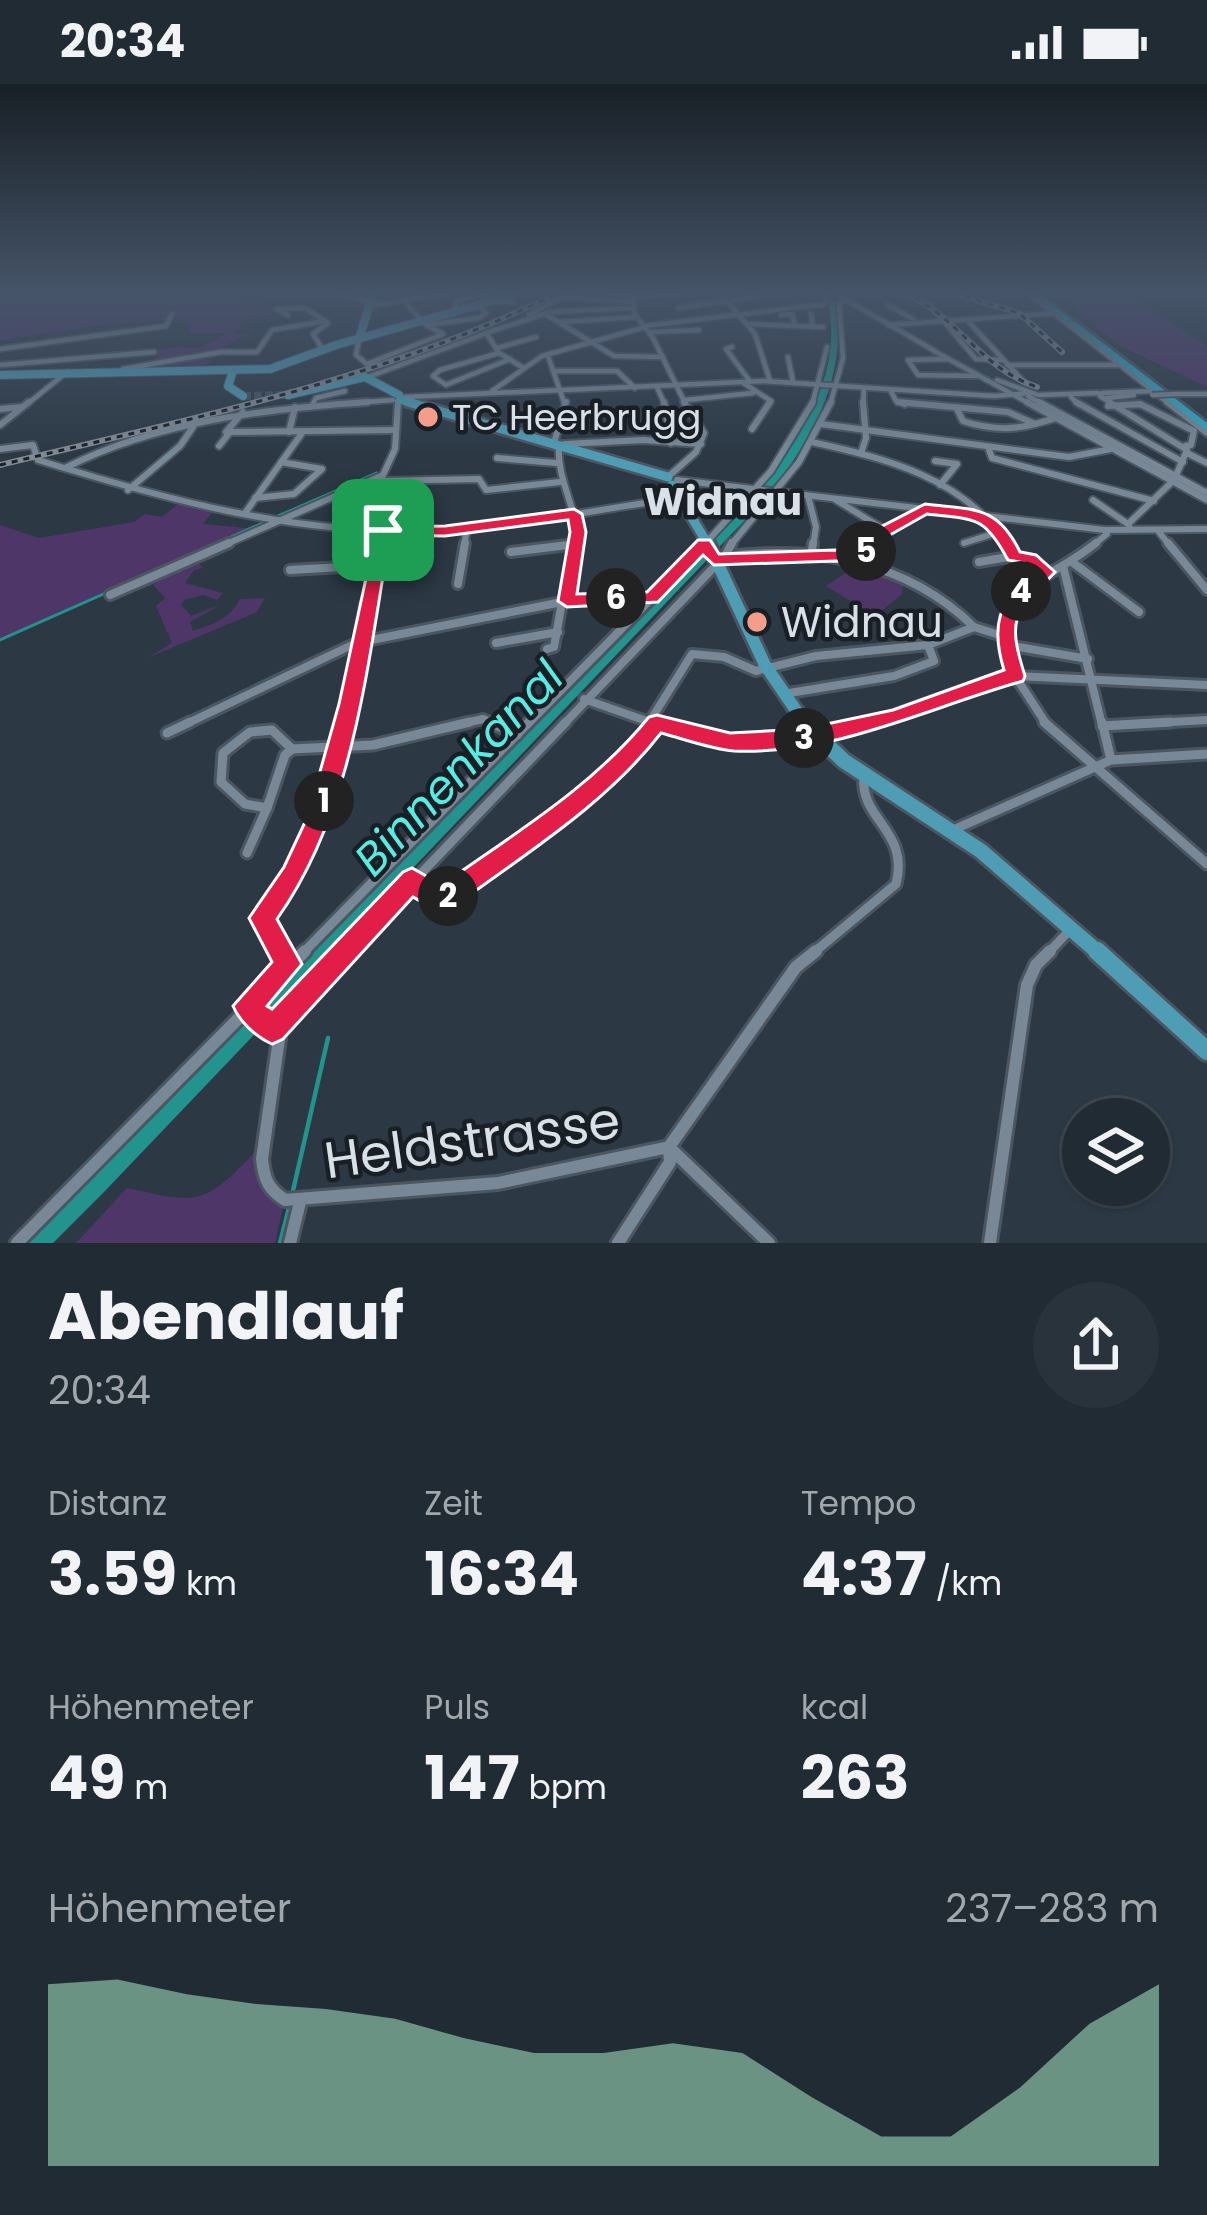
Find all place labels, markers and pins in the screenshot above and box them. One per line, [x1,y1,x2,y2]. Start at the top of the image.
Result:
place label: TC Heerbrugg [452,392,701,443]
marker: TC Heerbrugg [415,404,441,430]
pin [332,479,434,581]
pin: 5 [836,521,896,581]
pin: 4 [991,561,1051,621]
pin: 6 [586,568,646,628]
place label: Widnau [781,593,943,652]
marker: Widnau [744,609,770,635]
pin: 3 [774,708,834,768]
pin: 1 [294,771,354,831]
pin: 2 [418,866,478,926]

